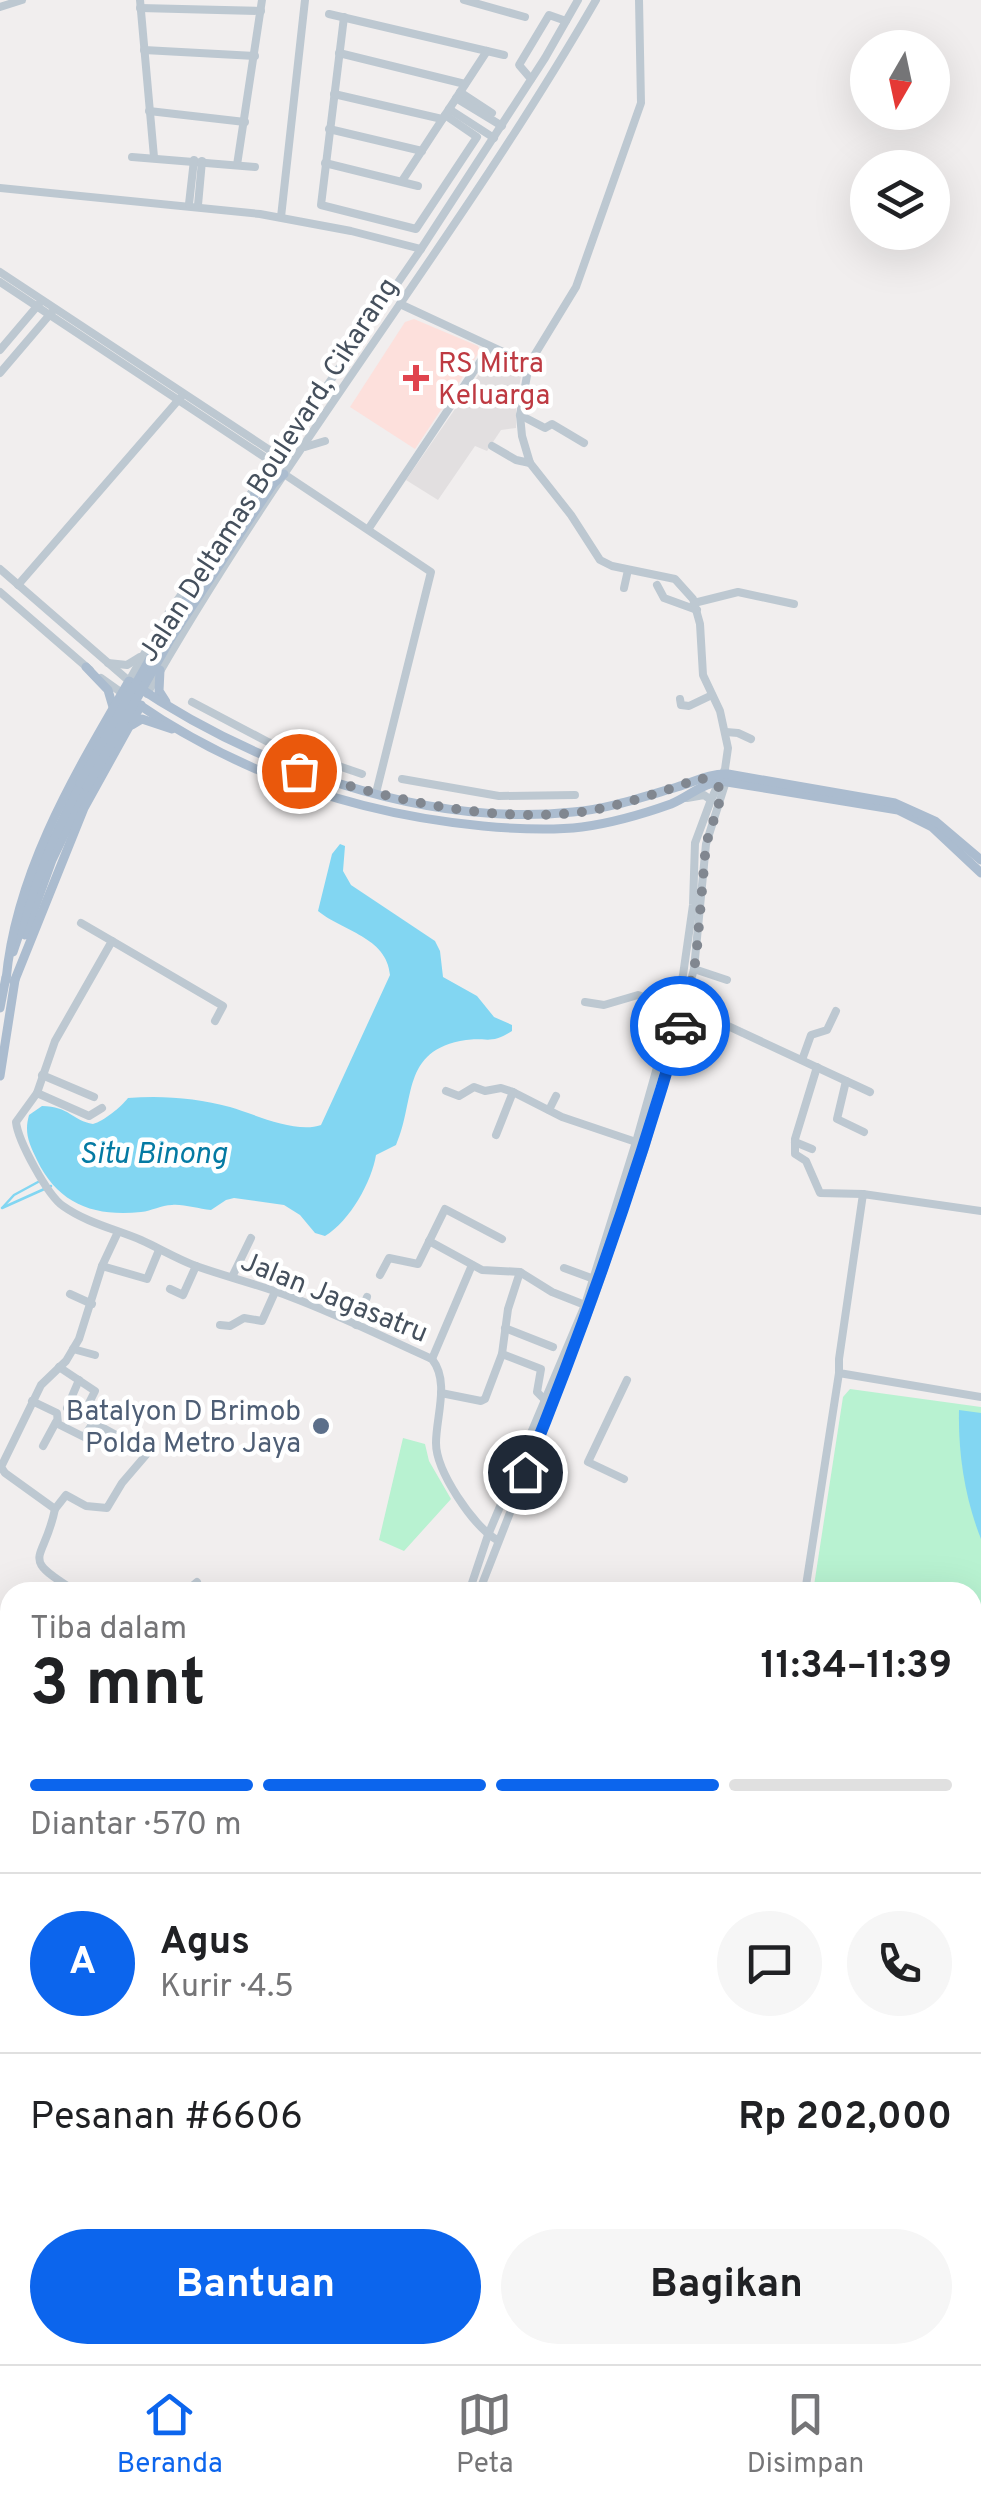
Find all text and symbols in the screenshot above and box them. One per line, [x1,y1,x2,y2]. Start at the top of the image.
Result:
north arrow [850,30,950,130]
map controls [850,30,950,250]
button: layers [850,150,950,250]
street label: Jalan Deltamas Boulevard, Cikarang [132,272,407,670]
place label: RS Mitra Keluarga [438,347,550,415]
marker: RS Mitra Keluarga [403,365,429,391]
pin [257,729,342,814]
icon: bag [272,744,327,799]
courier [630,976,730,1076]
icon: car [653,999,708,1054]
water label: Situ Binong [79,1137,228,1174]
street label: Jalan Jagasatru [235,1245,433,1353]
place label: Batalyon D Brimob Polda Metro Jaya [66,1395,301,1463]
marker: Batalyon D Brimob Polda Metro Jaya [310,1415,332,1437]
pin [483,1430,568,1515]
icon: home [498,1445,553,1500]
text: Tiba dalam [30,1610,187,1650]
text: 11:34–11:39 [760,1643,952,1692]
text: 3 mnt [30,1646,206,1728]
text: Diantar · 570 m [30,1806,242,1846]
button: chat [717,1911,822,2016]
button: phone [847,1911,952,2016]
text: Agus [160,1919,250,1968]
text: A [69,1939,96,1988]
text: Kurir · 4.5 [160,1968,294,2008]
text: Pesanan #6606 [30,2094,303,2143]
text: Rp 202,000 [738,2094,952,2143]
button: Bantuan [30,2229,481,2344]
button: Bagikan [501,2229,952,2344]
tab: Beranda [117,2387,223,2483]
tab: Peta [456,2387,513,2483]
tab: Disimpan [747,2387,864,2483]

